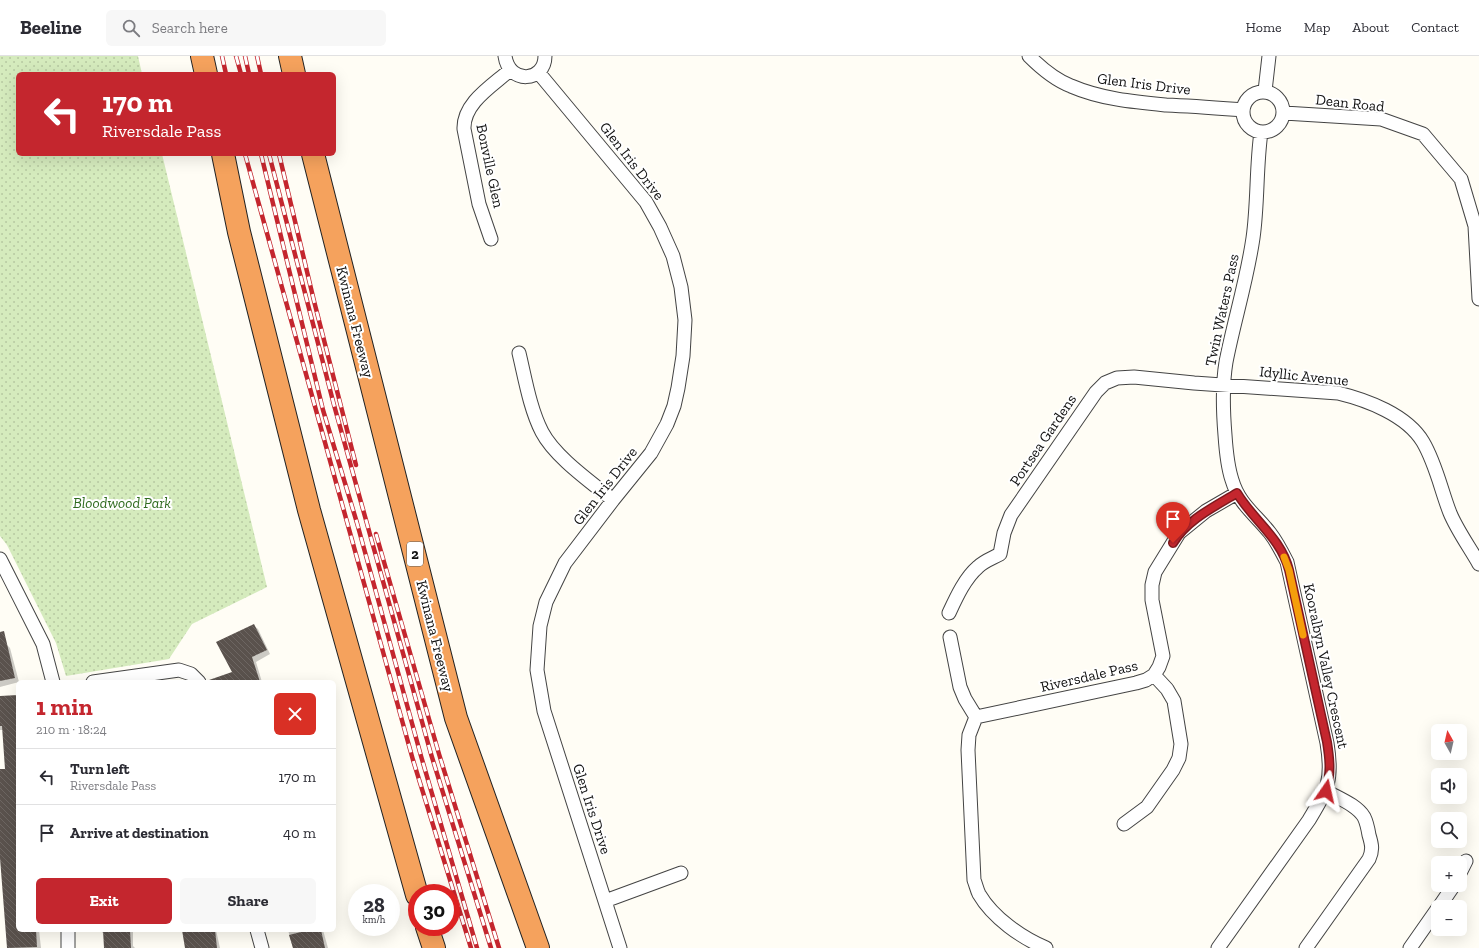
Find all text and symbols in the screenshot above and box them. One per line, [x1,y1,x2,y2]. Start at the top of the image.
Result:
search box [106,10,386,46]
text: Beeline [20,16,82,39]
icon: search [120,17,142,39]
text: Search here [152,19,228,37]
text: Home [1246,19,1282,36]
text: Map [1304,19,1330,36]
text: About [1352,19,1389,36]
text: Contact [1411,19,1459,36]
street label: Glen Iris Drive [1096,69,1192,99]
text: 170 m [102,86,173,119]
icon: left [36,88,88,140]
street label: Dean Road [1315,90,1386,116]
street label: Glen Iris Drive [596,118,668,204]
text: Riversdale Pass [102,120,221,142]
street label: Bonville Glen [472,122,508,210]
street label: Twin Waters Pass [1201,252,1243,368]
street label: Kwinana Freeway [332,264,378,380]
street label: Idyllic Avenue [1258,362,1350,390]
street label: Portsea Gardens [1006,391,1080,489]
street label: Glen Iris Drive [569,443,641,529]
park label: Bloodwood Park [73,494,171,512]
pin [1156,502,1190,543]
icon: arrive [1162,508,1184,530]
road number: 2 [407,542,423,566]
street label: Kwinana Freeway [412,578,458,694]
street label: Kooralbyn Valley Crescent [1300,582,1352,751]
street label: Riversdale Pass [1039,656,1139,696]
text: 1 min [36,692,93,721]
button: close [274,693,316,735]
text: 210 m · 18:24 [36,722,107,737]
north arrow [1431,724,1467,760]
map controls [1431,724,1467,936]
text: Turn left [70,760,130,778]
street label: Glen Iris Drive [569,762,615,856]
icon: left [36,766,58,788]
text: 170 m [278,768,316,786]
button: sound [1431,768,1467,804]
position arrow [1305,770,1347,812]
text: Riversdale Pass [70,778,156,793]
button: search [1431,812,1467,848]
icon: arrive [36,822,58,844]
text: Arrive at destination [70,824,209,842]
text: 40 m [283,824,316,842]
button: + [1431,856,1467,892]
button: Exit [36,878,172,924]
button: Share [180,878,316,924]
speed limit sign: 30 [408,884,460,936]
text: 28 [363,893,385,917]
button: − [1431,900,1467,936]
text: km/h [363,914,385,926]

